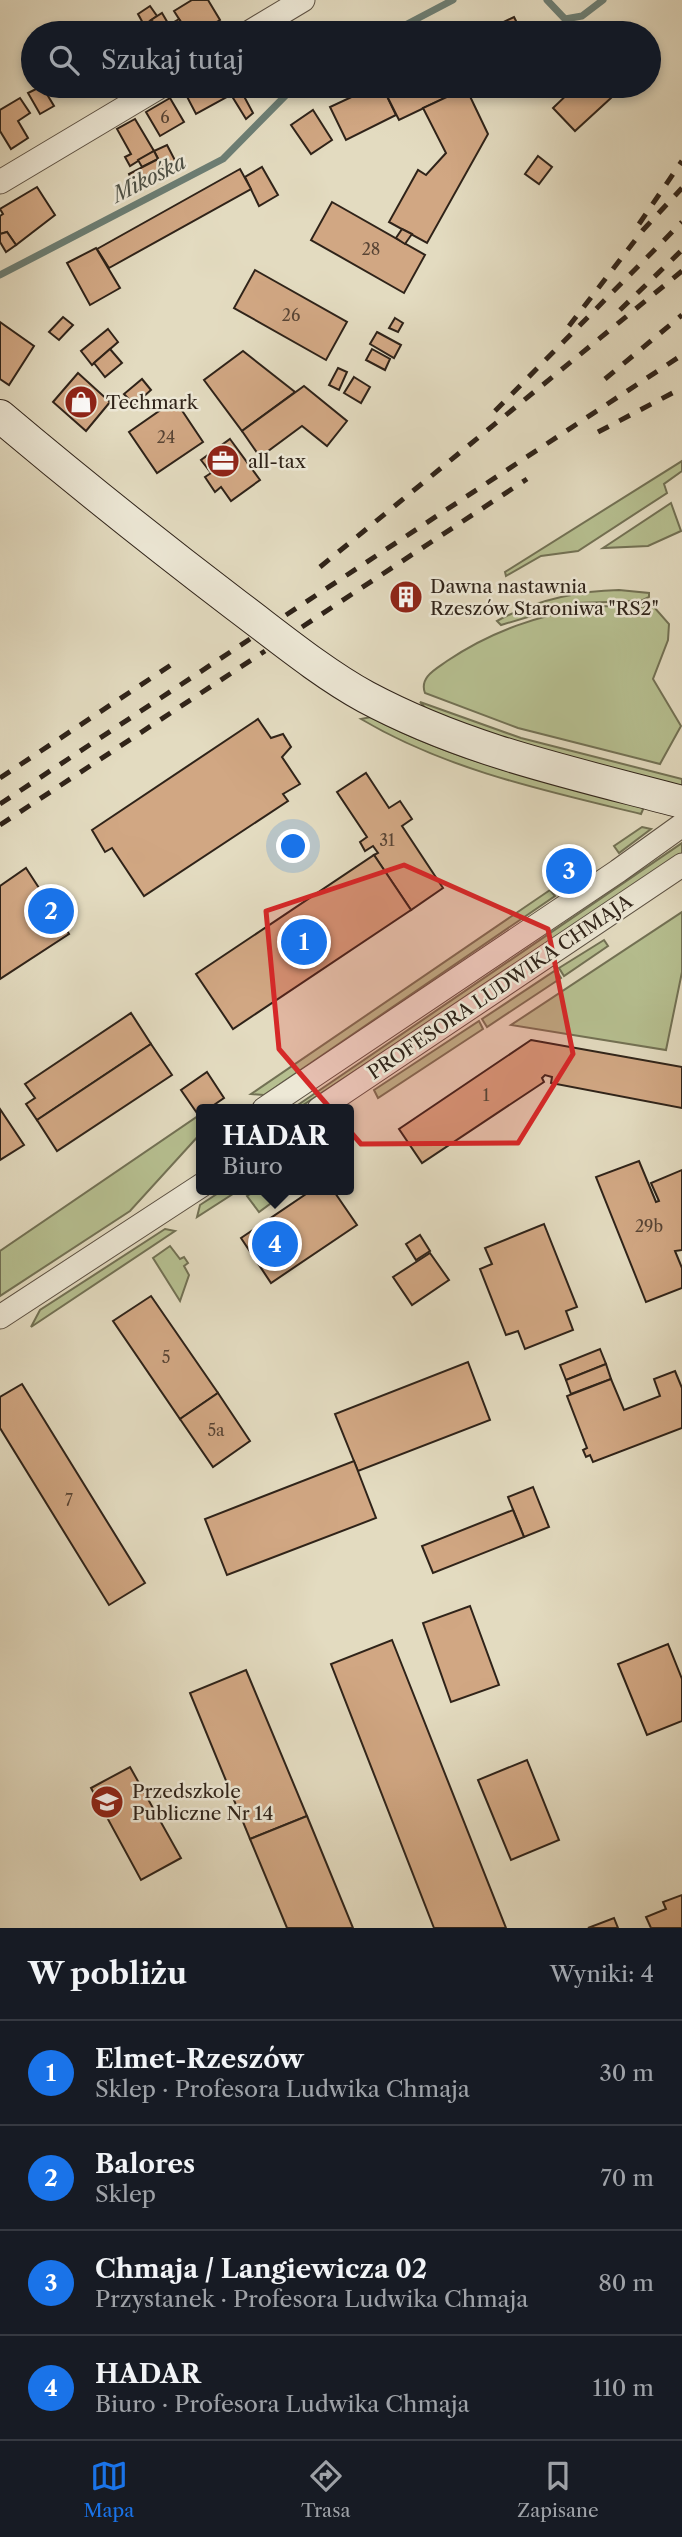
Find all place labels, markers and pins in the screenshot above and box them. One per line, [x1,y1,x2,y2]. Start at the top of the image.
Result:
shop icon: Techmark [62,383,100,421]
place label: Techmark [106,391,199,414]
office icon: all-tax [204,442,242,480]
place label: all-tax [248,450,307,473]
place label: Dawna nastawnia Rzeszów Staroniwa "RS2" [430,575,659,620]
building icon: Dawna nastawnia Rzeszów Staroniwa "RS2" [387,578,425,616]
pin: 3 [546,845,592,897]
pin: 2 [28,885,74,937]
pin: 1 [281,916,327,968]
pin: 4 [252,1218,298,1270]
place label: Przedszkole Publiczne Nr 14 [132,1780,274,1825]
school or university icon: Przedszkole Publiczne Nr 14 [88,1783,126,1821]

